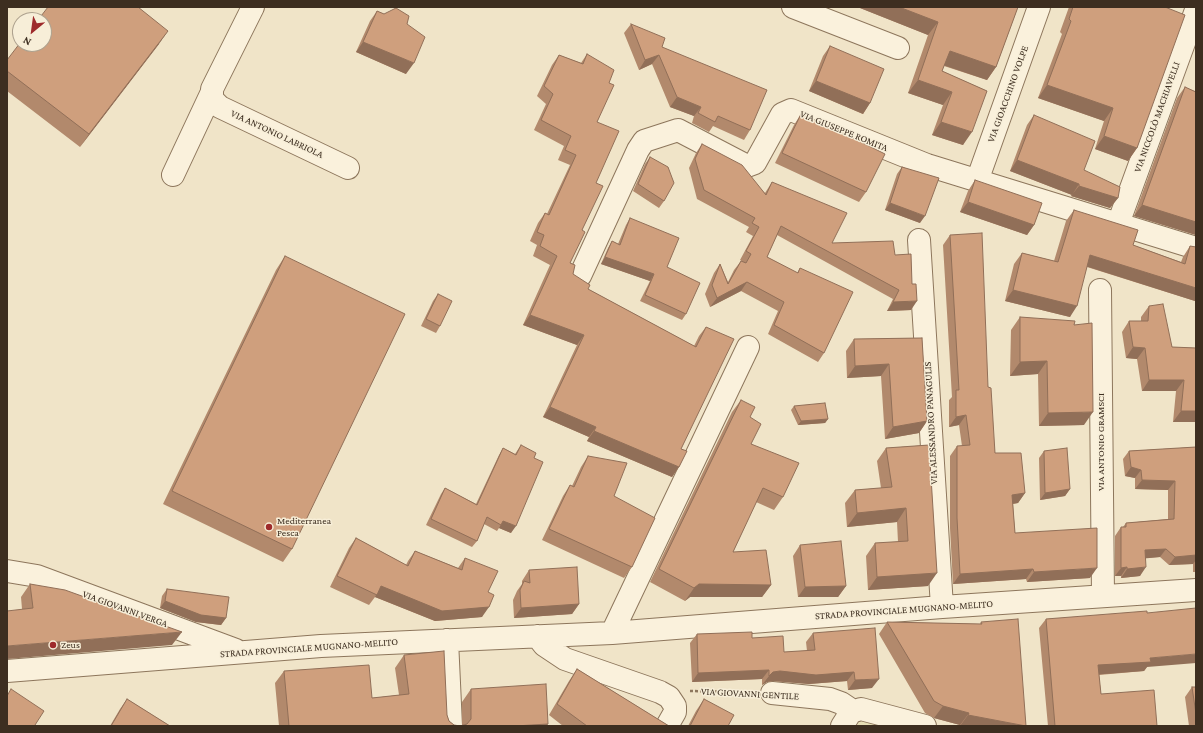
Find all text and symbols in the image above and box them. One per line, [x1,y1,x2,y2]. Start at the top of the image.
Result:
north arrow [12,12,52,52]
text: N [20,35,33,49]
street label: VIA GIOACCHINO VOLPE [985,44,1031,144]
street label: VIA NICCOLÒ MACHIAVELLI [1131,60,1183,174]
street label: VIA ANTONIO LABRIOLA [229,107,325,161]
street label: VIA GIUSEPPE ROMITA [798,108,890,154]
street label: VIA ALESSANDRO PANAGULIS [922,361,940,485]
street label: VIA ANTONIO GRAMSCI [1095,393,1107,491]
place label: Mediterranea Pesca [277,515,331,538]
marker: Mediterranea Pesca [264,522,274,532]
street label: VIA GIOVANNI VERGA [81,588,169,630]
street label: STRADA PROVINCIALE MUGNANO-MELITO [815,598,993,622]
street label: STRADA PROVINCIALE MUGNANO-MELITO [220,636,398,660]
place label: Zeus [61,639,80,651]
marker: Zeus [48,640,58,650]
street label: VIA GIOVANNI GENTILE [701,685,799,703]

